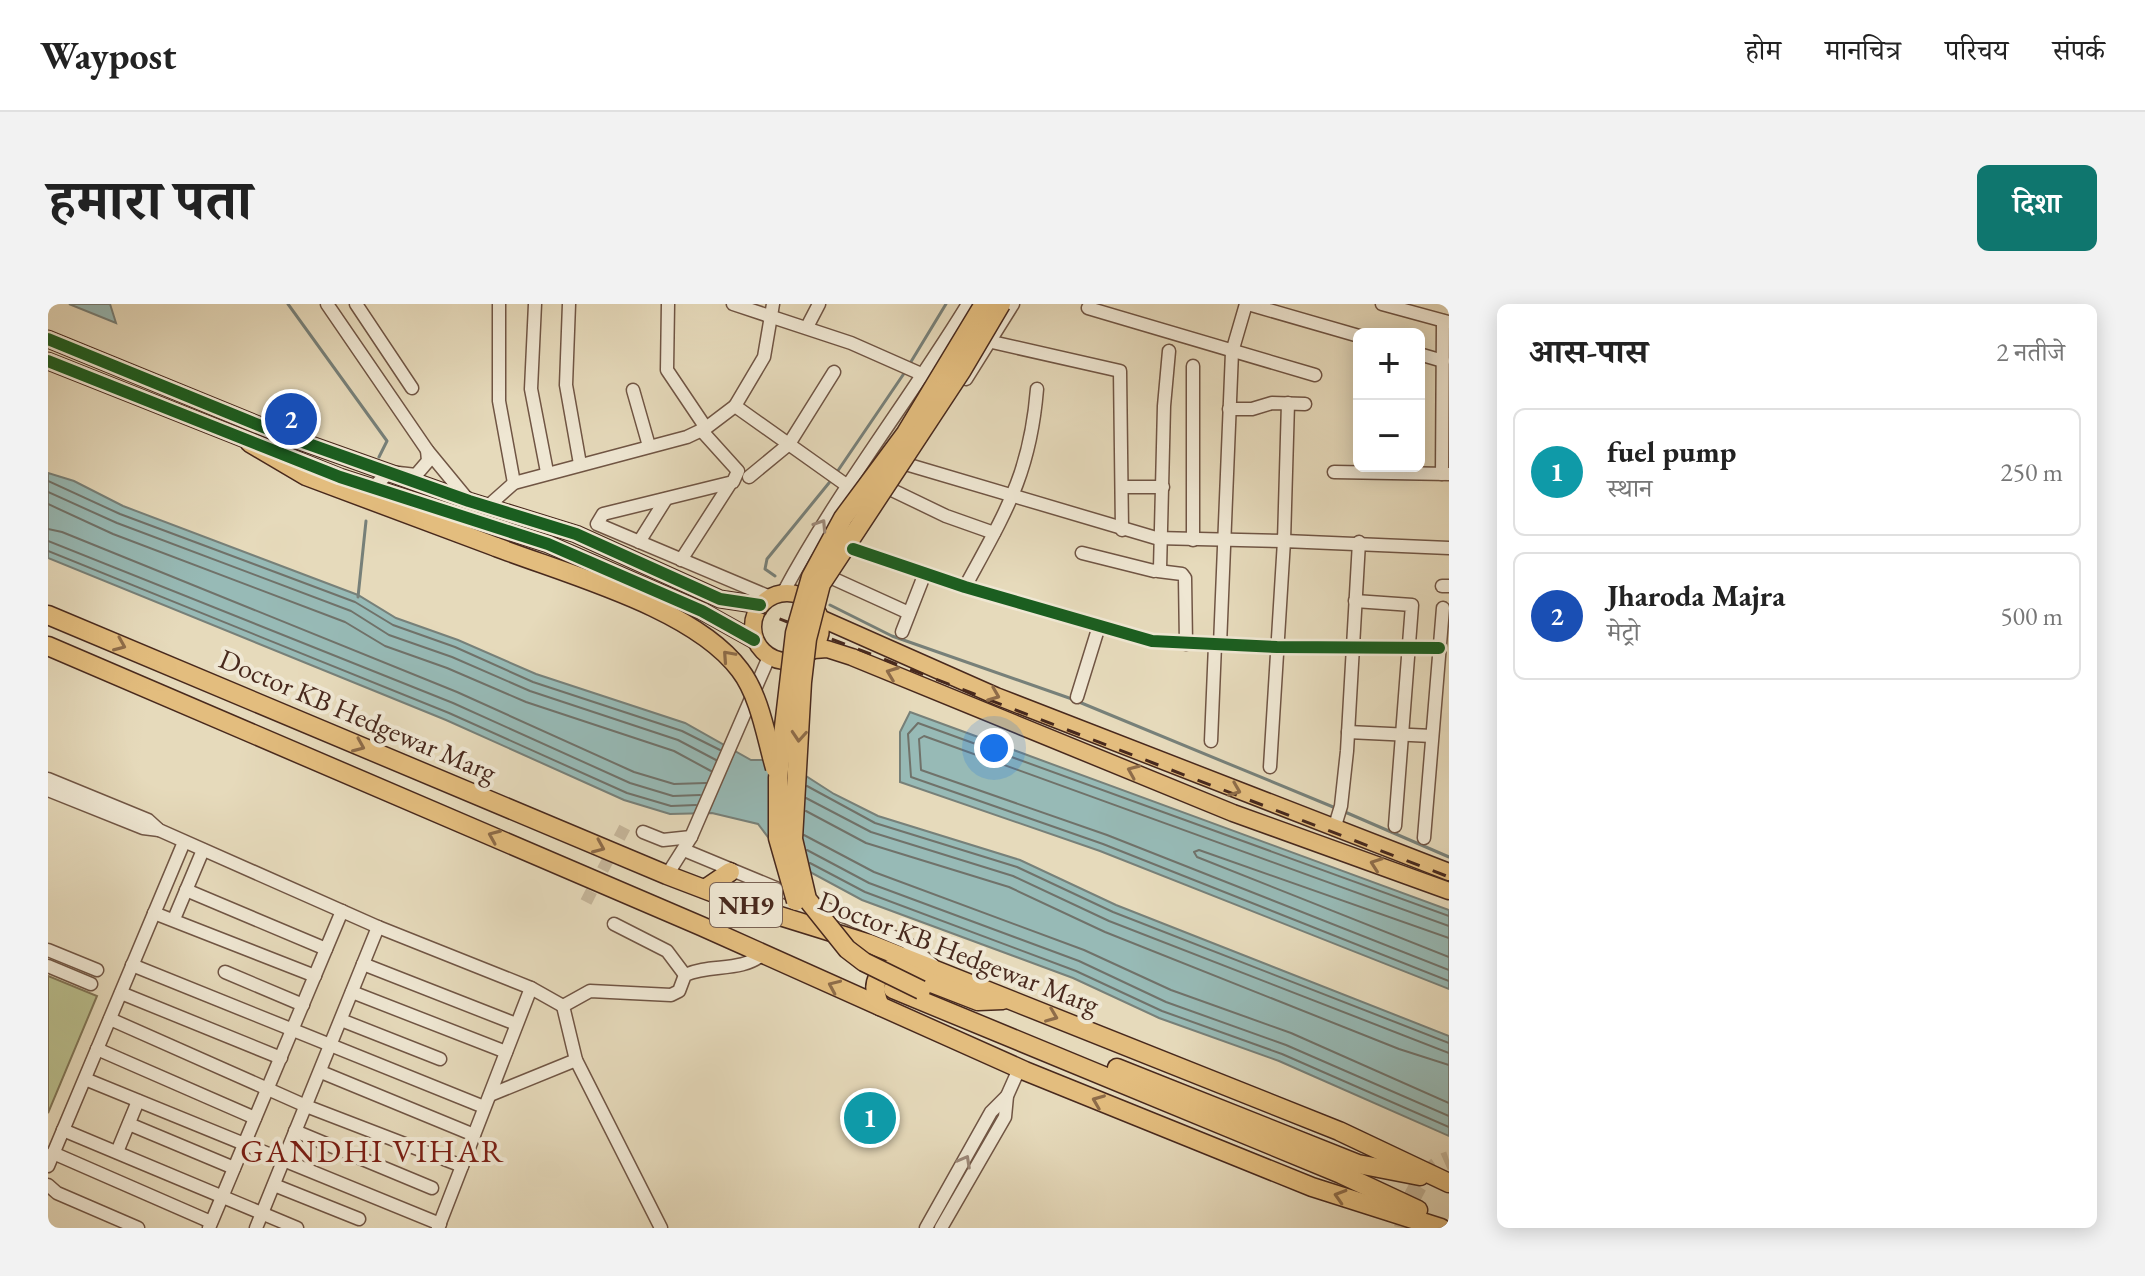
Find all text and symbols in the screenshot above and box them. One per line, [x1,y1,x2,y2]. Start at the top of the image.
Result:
text: Waypost [40,31,177,80]
text: होम [1745,32,1781,68]
text: मानचित्र [1825,32,1901,68]
text: परिचय [1945,32,2008,68]
text: संपर्क [2052,32,2105,68]
text: हमारा पता [48,163,252,236]
button: दिशा [1977,165,2097,251]
map controls [1353,328,1425,472]
button: + [1353,328,1425,400]
text: आस-पास [1529,329,1648,373]
text: 2 नतीजे [1996,335,2065,369]
pin: 2 [265,389,317,449]
button: − [1353,400,1425,472]
text: fuel pump [1607,432,1736,471]
text: 1 [1550,455,1564,489]
text: 250 m [2000,455,2063,489]
text: स्थान [1607,471,1652,505]
one-way arrow [812,519,827,533]
text: Jharoda Majra [1607,576,1785,615]
text: 2 [1550,599,1564,633]
text: 500 m [2000,599,2063,633]
text: मेट्रो [1607,615,1640,649]
one-way arrow [112,635,126,652]
street label: Doctor KB Hedgewar Marg [214,640,503,790]
one-way arrow [723,650,737,665]
one-way arrow [886,666,900,683]
one-way arrow [986,685,1000,701]
your location [974,728,1014,768]
one-way arrow [791,730,808,743]
one-way arrow [351,736,365,753]
one-way arrow [1127,764,1141,780]
one-way arrow [1227,780,1241,797]
one-way arrow [487,830,502,846]
one-way arrow [591,837,605,853]
one-way arrow [1370,858,1384,874]
street label: Doctor KB Hedgewar Marg [813,882,1105,1022]
road number: NH9 [710,883,782,927]
one-way arrow [828,979,843,995]
one-way arrow [1044,1006,1058,1023]
pin: 1 [844,1088,896,1148]
one-way arrow [1092,1094,1106,1110]
district label: GANDHI VIHAR [240,1130,506,1172]
one-way arrow [955,1154,970,1169]
one-way arrow [1334,1189,1347,1205]

